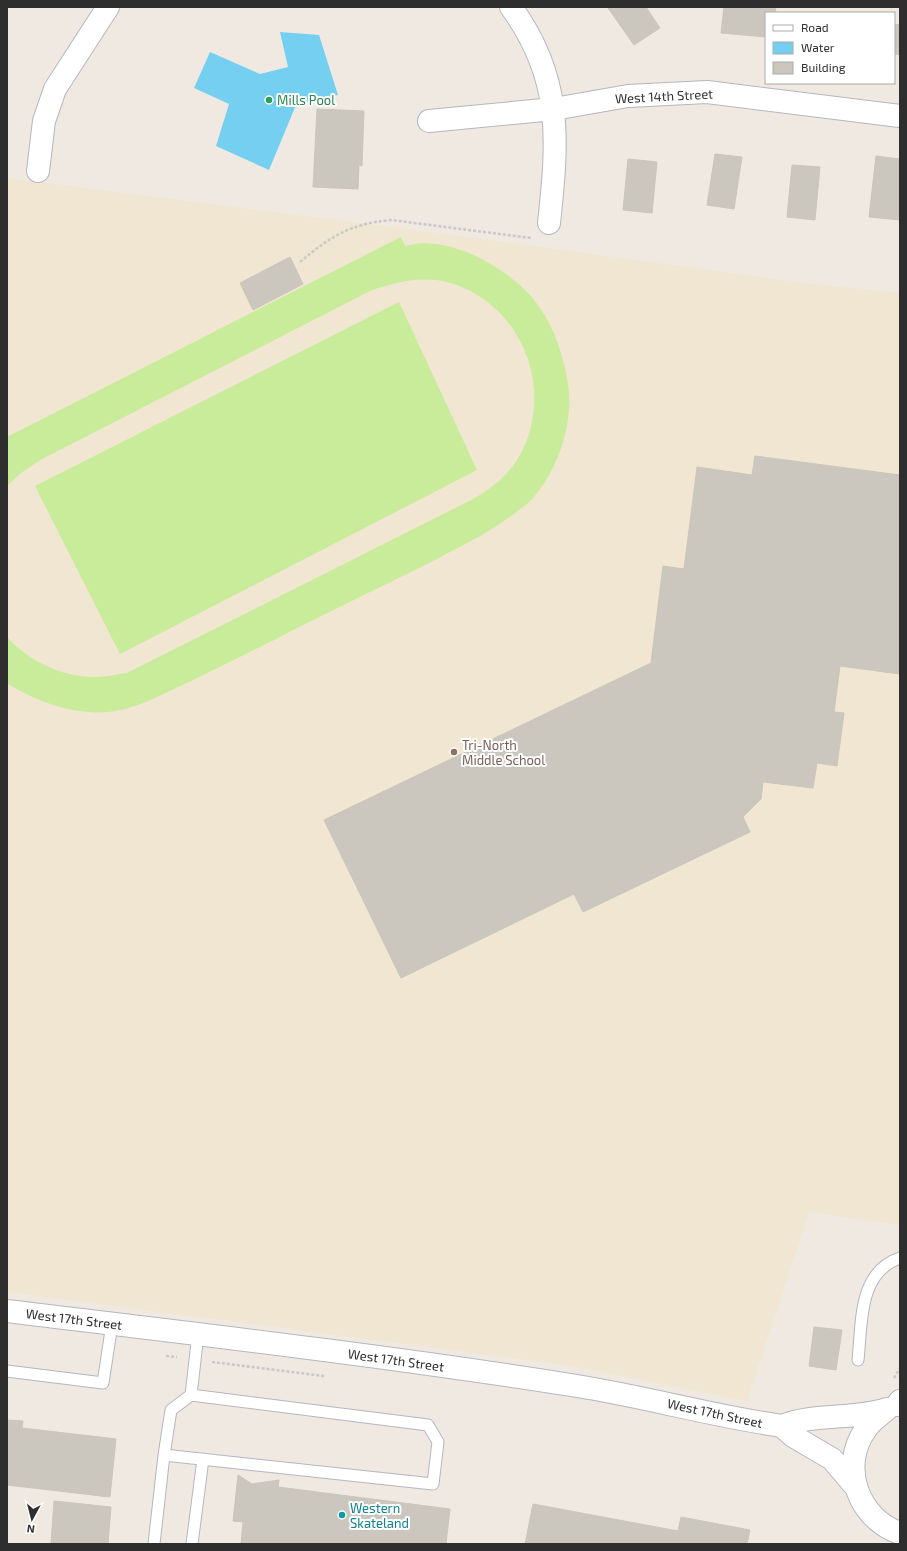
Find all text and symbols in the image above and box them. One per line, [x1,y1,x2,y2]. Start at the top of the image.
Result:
legend [765,12,895,84]
text: Road [801,20,829,34]
text: Water [801,40,835,54]
text: Building [801,60,846,74]
street label: West 14th Street [615,85,714,107]
place label: Mills Pool [277,92,335,108]
marker: Mills Pool [264,95,274,105]
place label: Tri-North Middle School [462,737,545,768]
marker: Tri-North Middle School [449,747,459,757]
street label: West 17th Street [25,1305,123,1333]
street label: West 17th Street [347,1345,445,1375]
street label: West 17th Street [666,1395,764,1431]
north arrow [12,1499,52,1539]
place label: Western Skateland [350,1500,409,1531]
marker: Western Skateland [337,1510,347,1520]
text: N [26,1522,35,1536]

